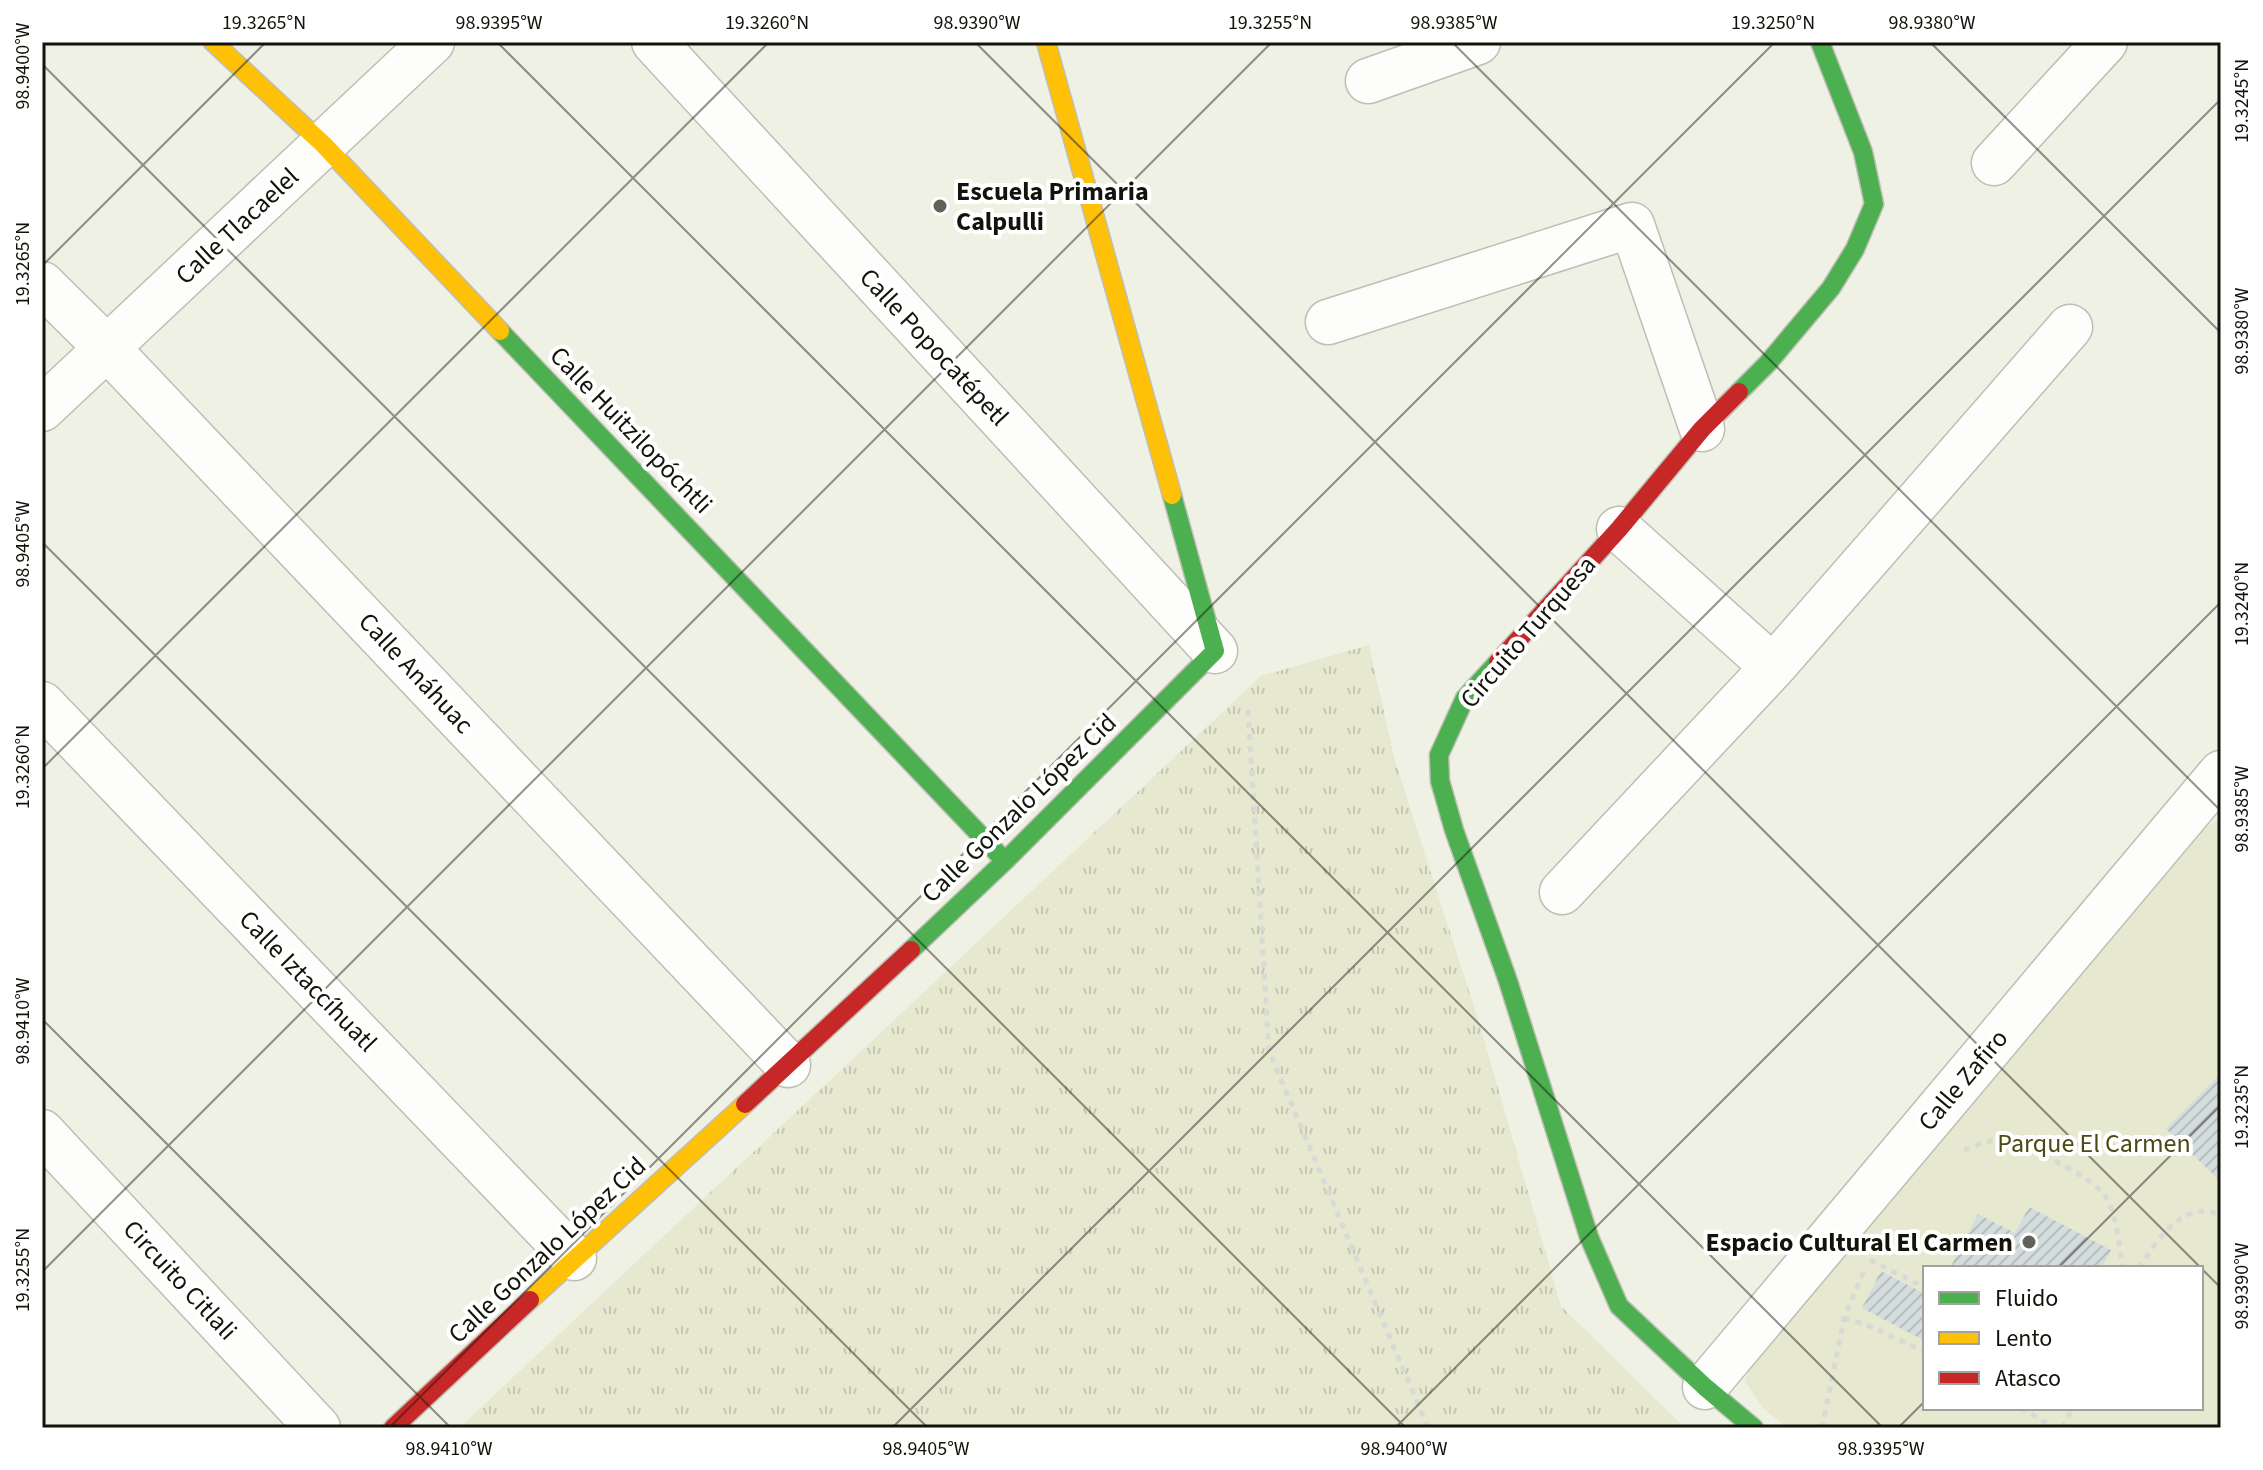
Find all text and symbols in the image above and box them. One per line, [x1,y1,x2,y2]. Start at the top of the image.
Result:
text: 19.3265°N [222,9,306,37]
text: 98.9395°W [456,9,543,37]
text: 19.3260°N [725,9,809,37]
text: 98.9390°W [934,9,1021,37]
text: 19.3255°N [1228,9,1312,37]
text: 98.9385°W [1411,9,1498,37]
text: 19.3250°N [1731,9,1815,37]
text: 98.9380°W [1889,9,1976,37]
text: 98.9400°W [9,22,37,109]
text: 19.3245°N [2228,59,2256,143]
street label: Calle Tlacaelel [167,159,307,293]
place label: Escuela Primaria Calpulli [956,173,1149,240]
marker: Escuela Primaria Calpulli [931,197,949,215]
text: 19.3265°N [9,222,37,306]
street label: Calle Popocatépetl [851,260,1017,434]
text: 98.9380°W [2228,287,2256,374]
street label: Calle Huitzilopóchtli [541,338,721,522]
text: 98.9405°W [9,500,37,587]
street label: Circuito Turquesa [1451,548,1605,716]
text: 19.3240°N [2228,562,2256,646]
street label: Calle Anáhuac [350,604,482,742]
street label: Calle Gonzalo López Cid [913,705,1125,911]
text: 19.3260°N [9,725,37,809]
text: 98.9385°W [2228,765,2256,852]
street label: Calle Iztaccíhuatl [231,902,385,1060]
text: 98.9410°W [9,977,37,1064]
street label: Calle Zafiro [1909,1021,2017,1139]
text: 19.3235°N [2228,1065,2256,1149]
park label: Parque El Carmen [1997,1125,2191,1162]
street label: Calle Gonzalo López Cid [440,1148,654,1352]
street label: Circuito Citlali [114,1211,246,1349]
place label: Espacio Cultural El Carmen [1706,1224,2013,1261]
text: 19.3255°N [9,1228,37,1312]
marker: Espacio Cultural El Carmen [2020,1233,2038,1251]
text: 98.9390°W [2228,1242,2256,1329]
legend [1923,1266,2203,1410]
text: Fluido [1995,1281,2058,1316]
text: Lento [1995,1321,2052,1356]
text: Atasco [1995,1361,2061,1396]
text: 98.9410°W [406,1435,493,1463]
text: 98.9405°W [883,1435,970,1463]
text: 98.9400°W [1361,1435,1448,1463]
text: 98.9395°W [1838,1435,1925,1463]

